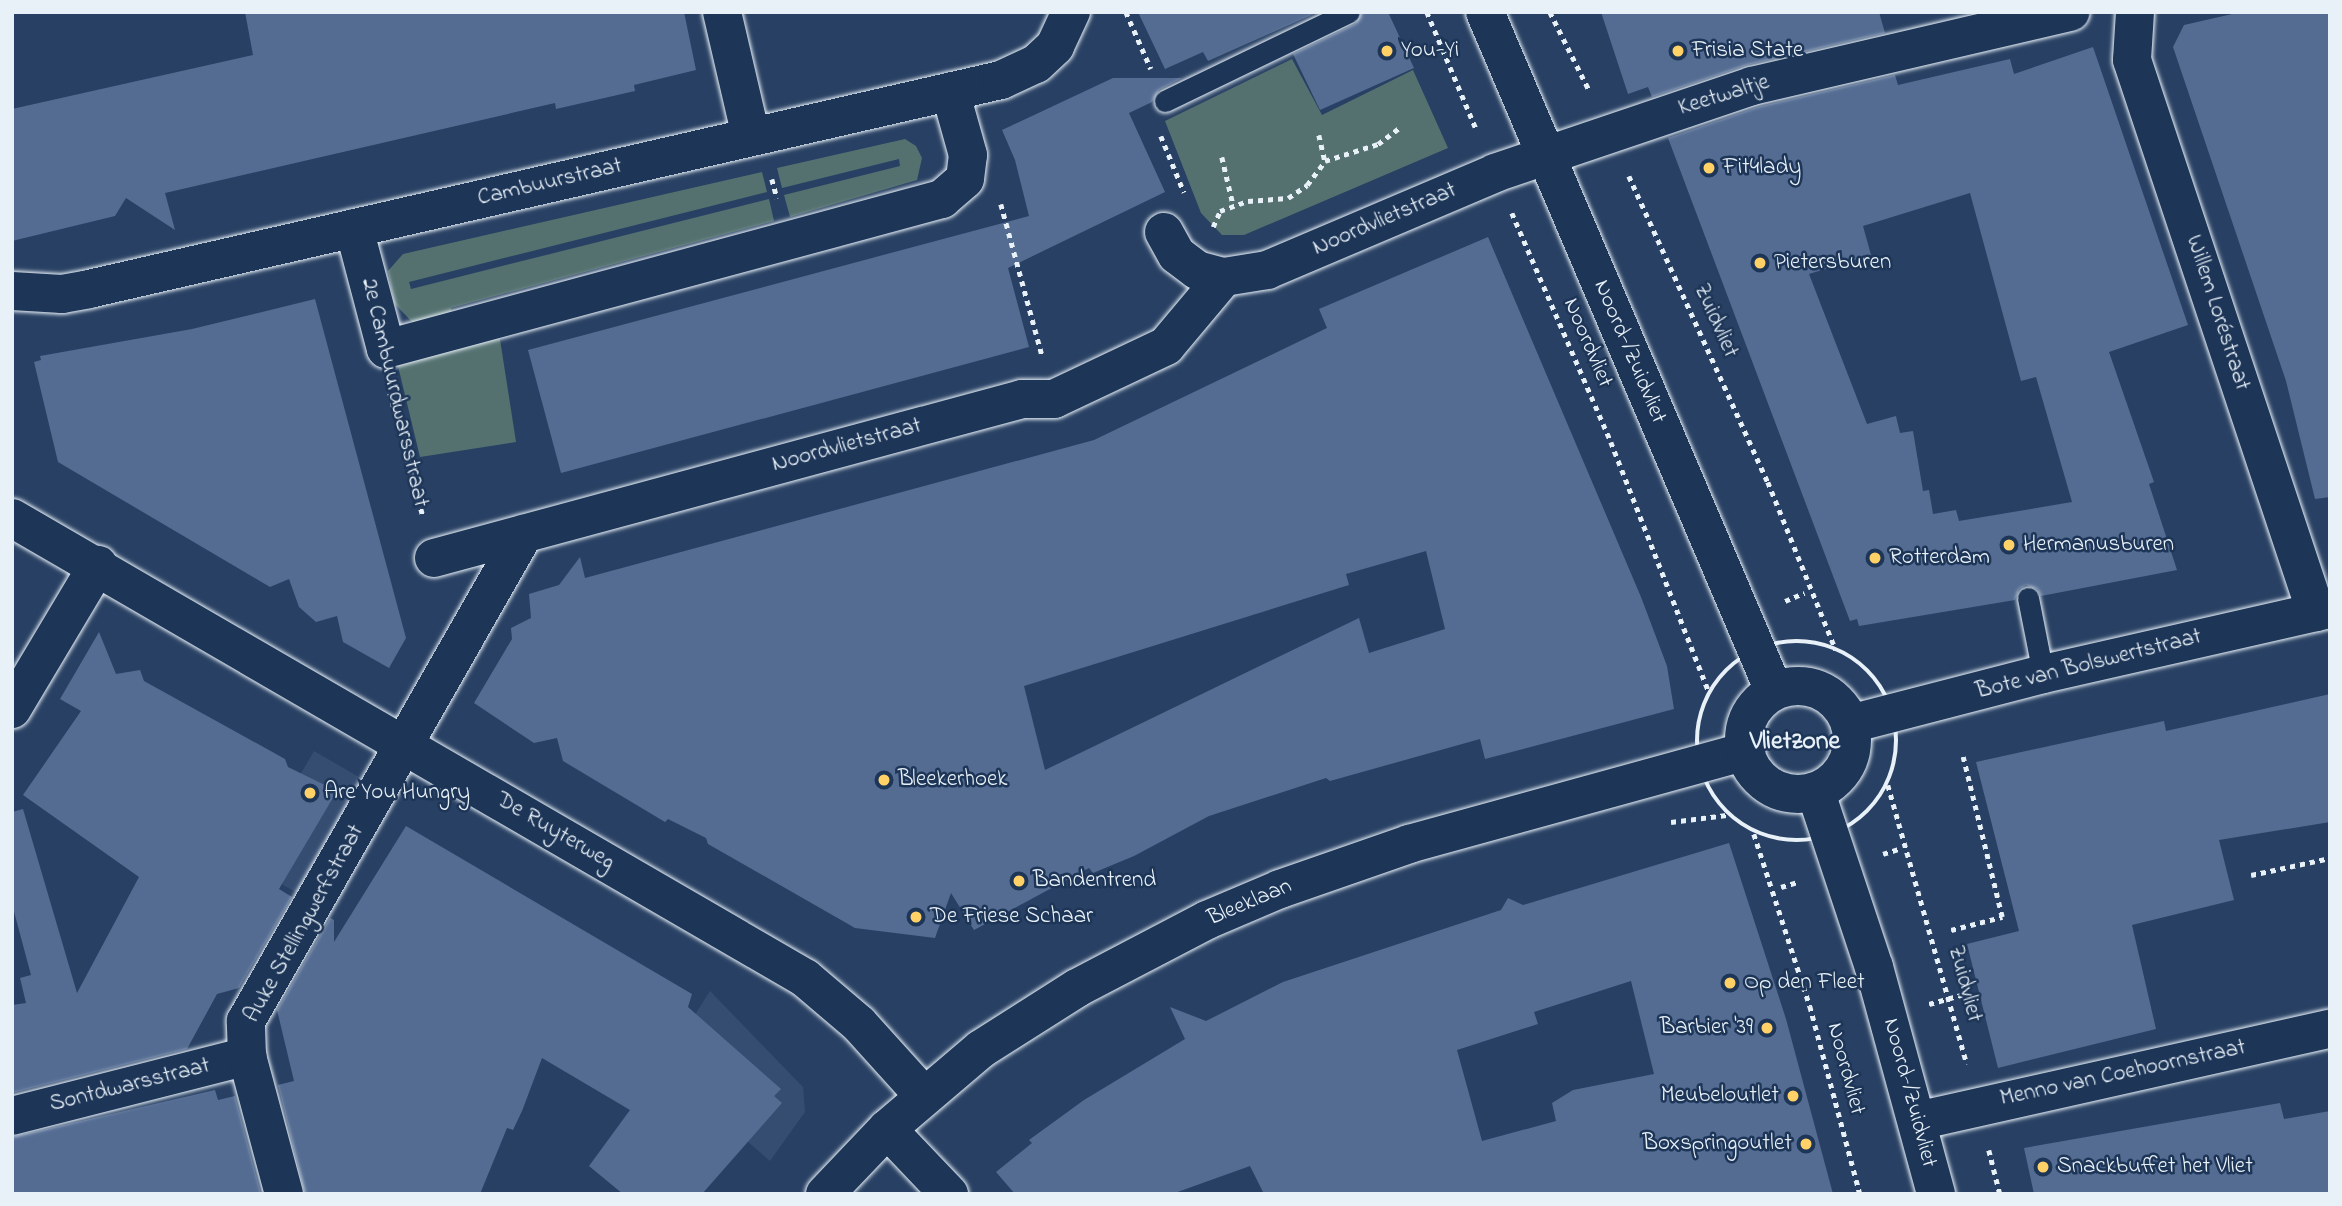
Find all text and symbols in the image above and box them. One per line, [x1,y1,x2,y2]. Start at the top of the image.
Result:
place label: You-Yi [1401,37,1459,65]
place label: Frisia State [1692,37,1803,65]
marker: You-Yi [1379,43,1395,59]
marker: Frisia State [1670,43,1686,59]
street label: Keetwaltje [1675,69,1773,123]
street label: Cambuurstraat [475,153,625,213]
place label: Fit4lady [1723,154,1801,182]
marker: Fit4lady [1701,160,1717,176]
street label: Noordvlietstraat [1309,177,1461,263]
street label: Willem Loréstraat [2179,232,2255,394]
place label: Pietersburen [1774,249,1891,277]
marker: Pietersburen [1752,255,1768,271]
street label: 2e Cambuurdwarsstraat [354,276,434,510]
street label: Noord-/Zuidvliet [1586,276,1672,428]
street label: Zuidvliet [1687,280,1743,362]
street label: Noordvliet [1556,294,1618,392]
street label: Noordvlietstraat [769,413,925,479]
place label: Hermanusburen [2023,531,2174,559]
marker: Hermanusburen [2001,537,2017,553]
place label: Rotterdam [1889,544,1990,572]
marker: Rotterdam [1867,550,1883,566]
street label: Bote van Bolswertstraat [1973,624,2205,706]
district label: Vlietzone [1750,727,1840,759]
place label: Bleekerhoek [898,766,1007,794]
marker: Bleekerhoek [876,772,892,788]
place label: Are You Hungry [324,779,470,807]
marker: Are You Hungry [302,785,318,801]
street label: De Ruyterweg [491,787,619,877]
street label: Auke Stellingwerfstraat [239,820,371,1028]
place label: Bandentrend [1033,867,1156,895]
marker: Bandentrend [1011,873,1027,889]
street label: Bleeklaan [1204,873,1296,933]
place label: De Friese Schaar [930,903,1093,931]
marker: De Friese Schaar [908,909,924,925]
street label: Zuidvliet [1941,943,1987,1025]
place label: Op den Fleet [1744,969,1865,997]
marker: Op den Fleet [1722,975,1738,991]
place label: Barbier '39 [1660,1014,1753,1042]
street label: Noord-/Zuidvliet [1876,1015,1942,1171]
marker: Barbier '39 [1759,1020,1775,1036]
street label: Noordvliet [1819,1020,1871,1118]
street label: Menno van Coehoornstraat [1998,1034,2248,1114]
street label: Sontdwarsstraat [47,1053,213,1119]
place label: Meubeloutlet [1661,1082,1779,1110]
marker: Meubeloutlet [1785,1088,1801,1104]
place label: Boxspringoutlet [1642,1130,1792,1158]
marker: Boxspringoutlet [1798,1136,1814,1152]
place label: Snackbuffet het Vliet [2057,1153,2253,1181]
marker: Snackbuffet het Vliet [2035,1159,2051,1175]

